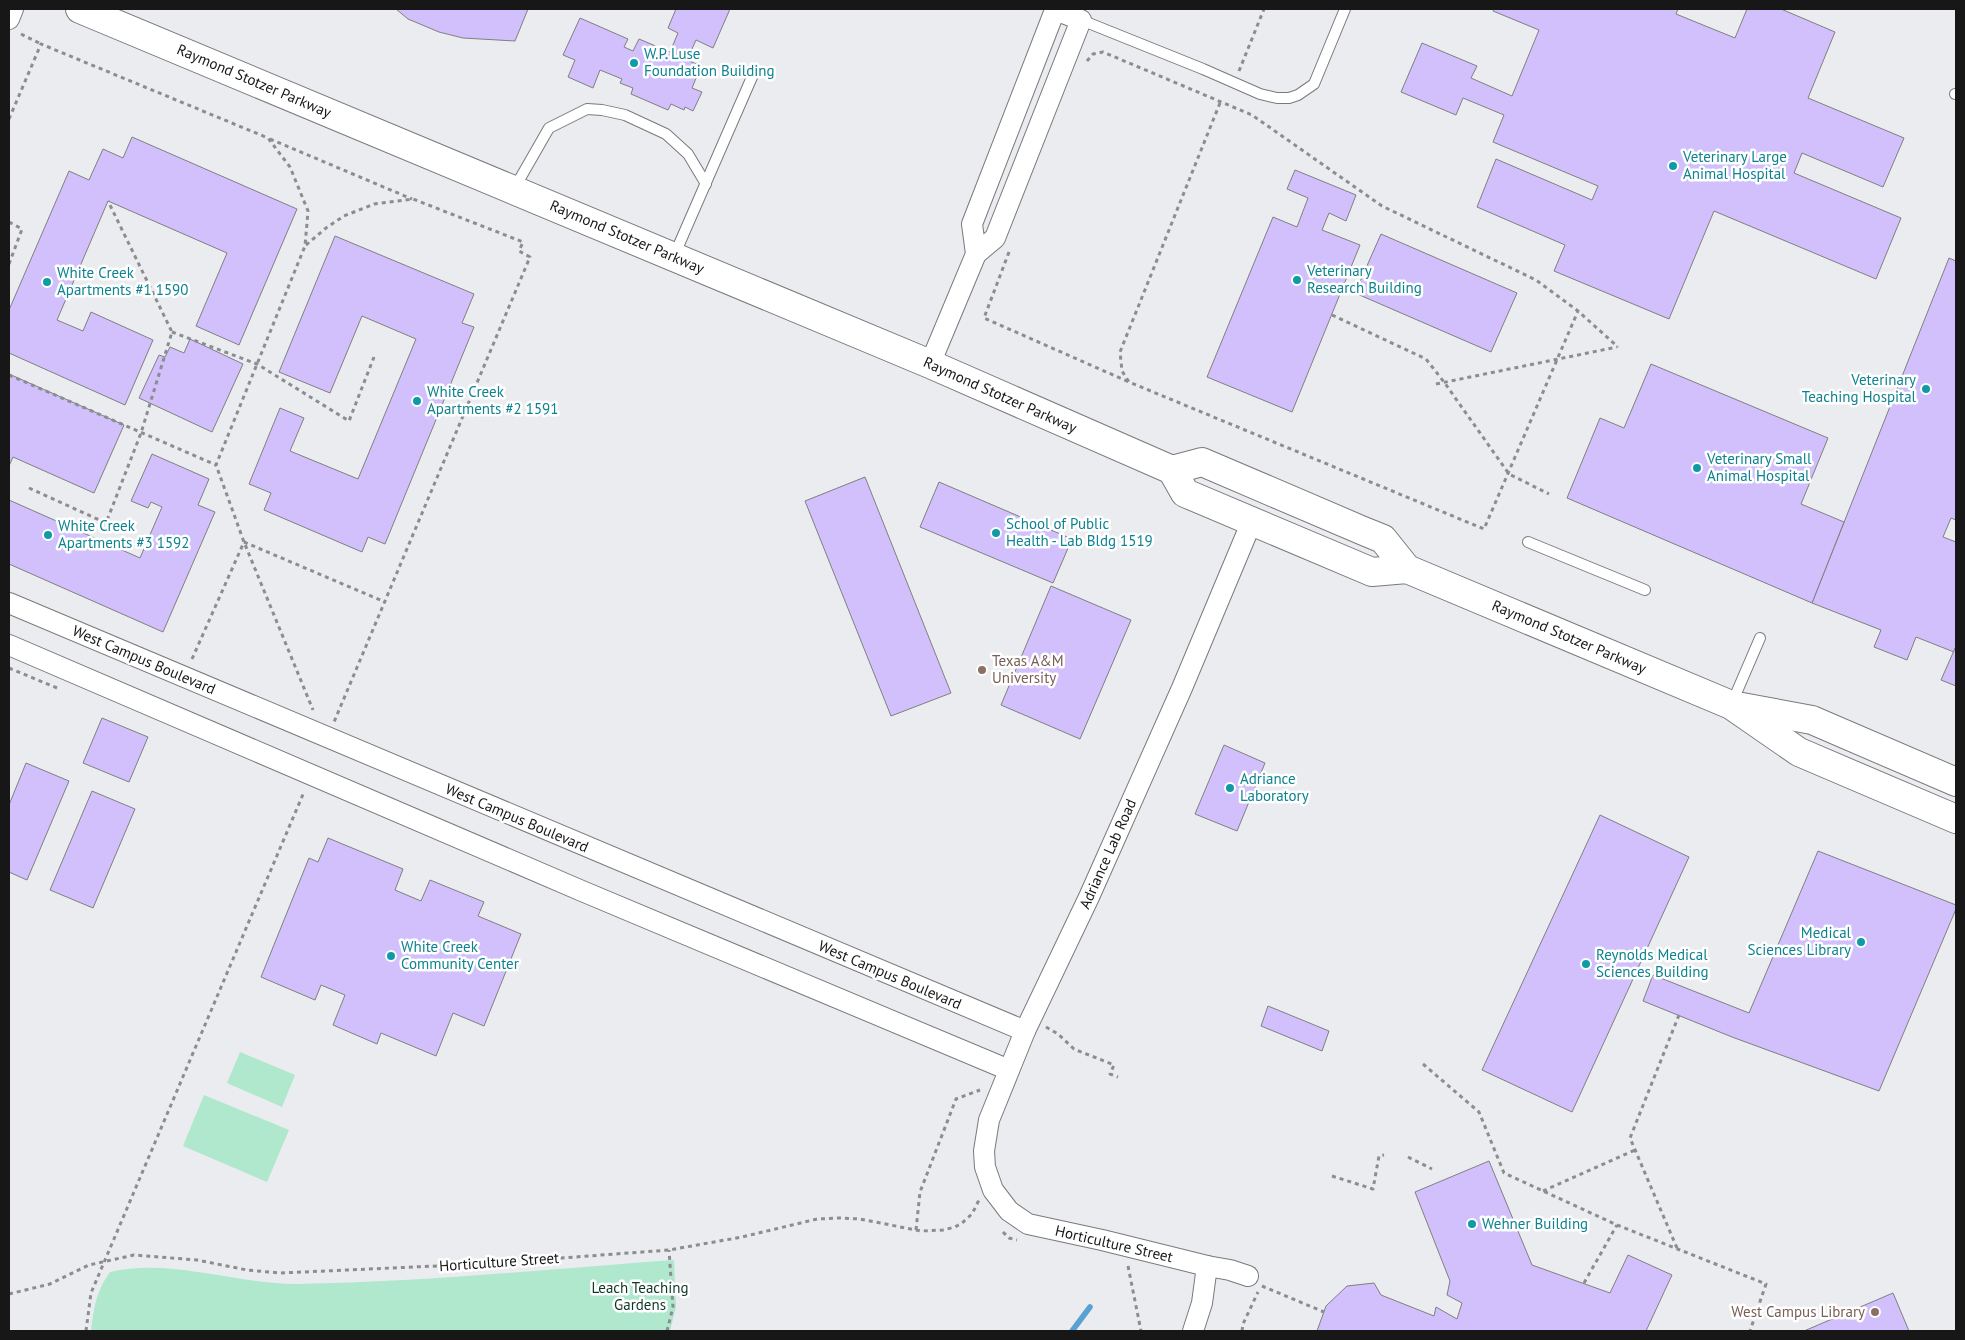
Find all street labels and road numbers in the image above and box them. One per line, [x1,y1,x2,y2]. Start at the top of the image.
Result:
street label: Raymond Stotzer Parkway [174,39,334,122]
street label: Raymond Stotzer Parkway [547,195,707,278]
street label: Raymond Stotzer Parkway [921,352,1080,437]
street label: Raymond Stotzer Parkway [1489,595,1649,678]
street label: West Campus Boulevard [70,621,219,698]
street label: West Campus Boulevard [443,779,592,856]
street label: Adriance Lab Road [1075,796,1140,912]
street label: West Campus Boulevard [816,936,965,1013]
street label: Horticulture Street [1053,1221,1175,1266]
street label: Horticulture Street [438,1248,560,1275]

